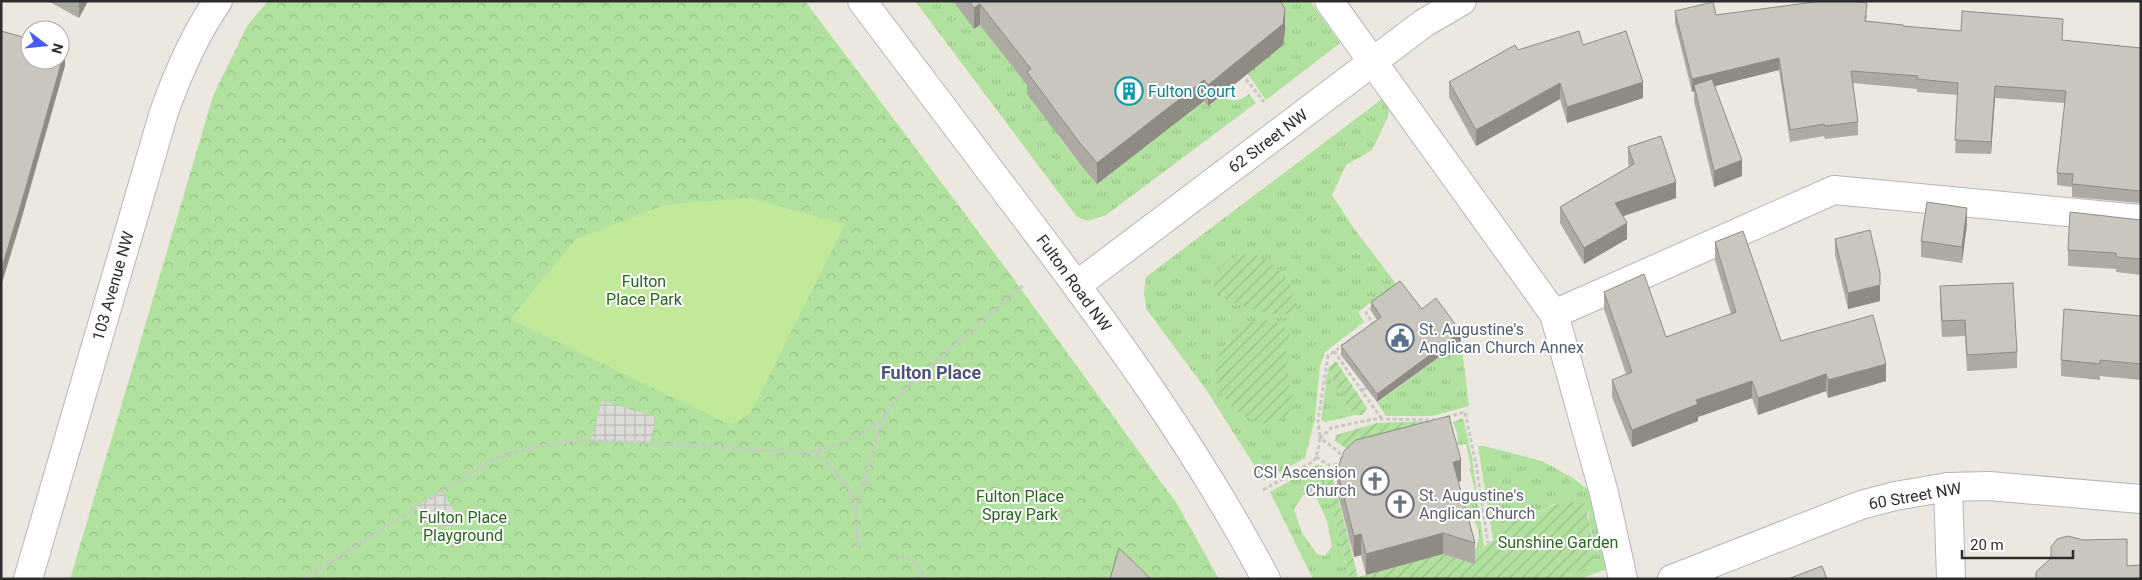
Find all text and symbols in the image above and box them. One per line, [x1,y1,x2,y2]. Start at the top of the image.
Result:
north arrow [20,20,70,70]
text: N [48,42,67,56]
building icon: Fulton Court [1114,76,1144,106]
place label: Fulton Court [1148,82,1236,101]
street label: 62 Street NW [1225,105,1311,177]
street label: 103 Avenue NW [88,229,138,343]
street label: Fulton Road NW [1033,231,1115,335]
park label: Fulton Place Park [606,272,683,309]
place label: St. Augustine's Anglican Church Annex [1419,320,1584,357]
public building icon: St. Augustine's Anglican Church Annex [1385,323,1415,353]
district label: Fulton Place [881,362,981,383]
place label: CSI Ascension Church [1253,463,1356,500]
church icon: CSI Ascension Church [1360,466,1390,496]
street label: 60 Street NW [1867,479,1963,513]
place label: St. Augustine's Anglican Church [1419,486,1535,523]
park label: Fulton Place Spray Park [976,487,1064,524]
church icon: St. Augustine's Anglican Church [1385,489,1415,519]
park label: Fulton Place Playground [419,508,507,545]
scale bar [1962,528,2073,560]
park label: Sunshine Garden [1498,533,1618,552]
text: 20 m [1970,536,2004,554]

